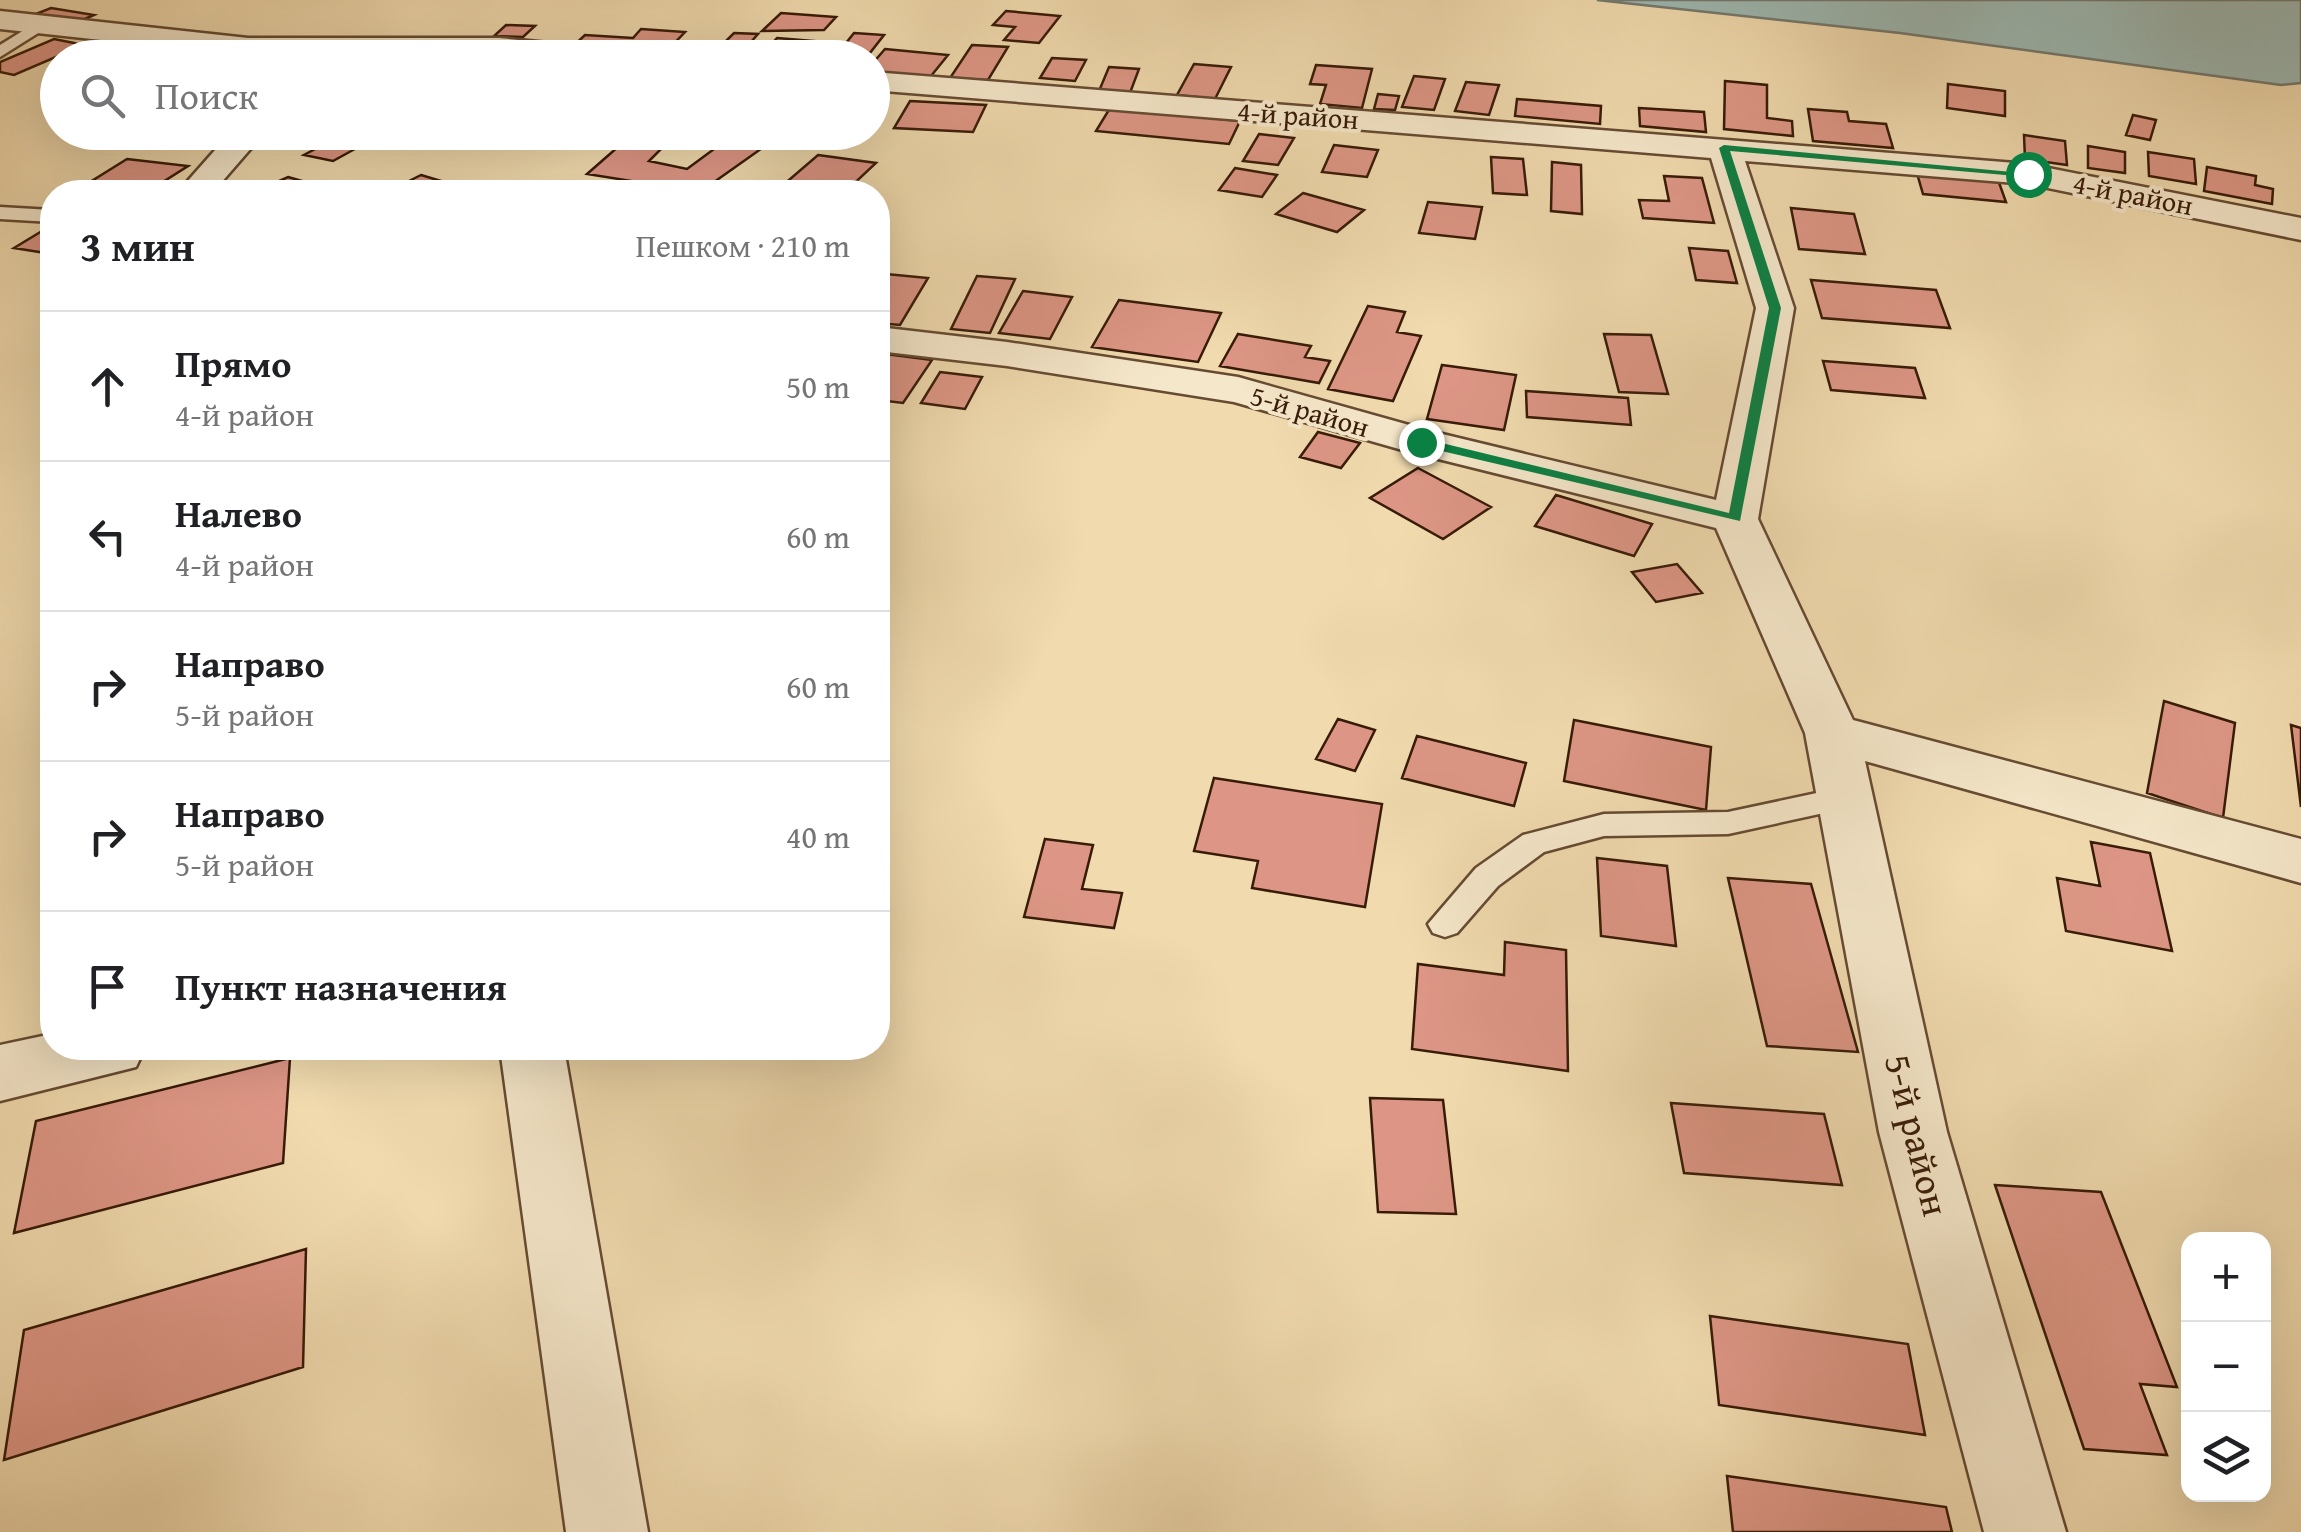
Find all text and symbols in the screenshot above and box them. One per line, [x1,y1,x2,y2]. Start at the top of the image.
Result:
search box [40,40,890,150]
text: Поиск [155,67,258,123]
icon: search [75,68,130,123]
street label: 4-й район [1236,90,1360,139]
route start [2006,152,2052,198]
street label: 4-й район [2070,162,2197,225]
text: 3 мин [80,215,195,276]
text: Пешком · 210 m [635,222,850,269]
text: Прямо [175,335,291,391]
icon: ahead [80,359,135,414]
text: 50 m [786,363,850,410]
street label: 5-й район [1246,374,1374,447]
text: 4-й район [175,391,314,438]
route end [1399,420,1445,466]
text: Налево [175,485,302,541]
icon: left [80,509,135,564]
text: 60 m [786,513,850,560]
text: 4-й район [175,541,314,588]
text: Направо [175,635,325,691]
icon: right [80,659,135,714]
text: 60 m [786,663,850,710]
text: 5-й район [175,691,314,738]
text: Направо [175,785,325,841]
icon: right [80,809,135,864]
text: 40 m [786,813,850,860]
text: 5-й район [175,841,314,888]
text: Пункт назначения [175,958,507,1014]
icon: arrive [80,959,135,1014]
street label: 5-й район [1871,1048,1965,1222]
map controls [2181,1232,2271,1502]
button: + [2181,1232,2271,1322]
button: − [2181,1322,2271,1412]
button: layers [2181,1412,2271,1502]

